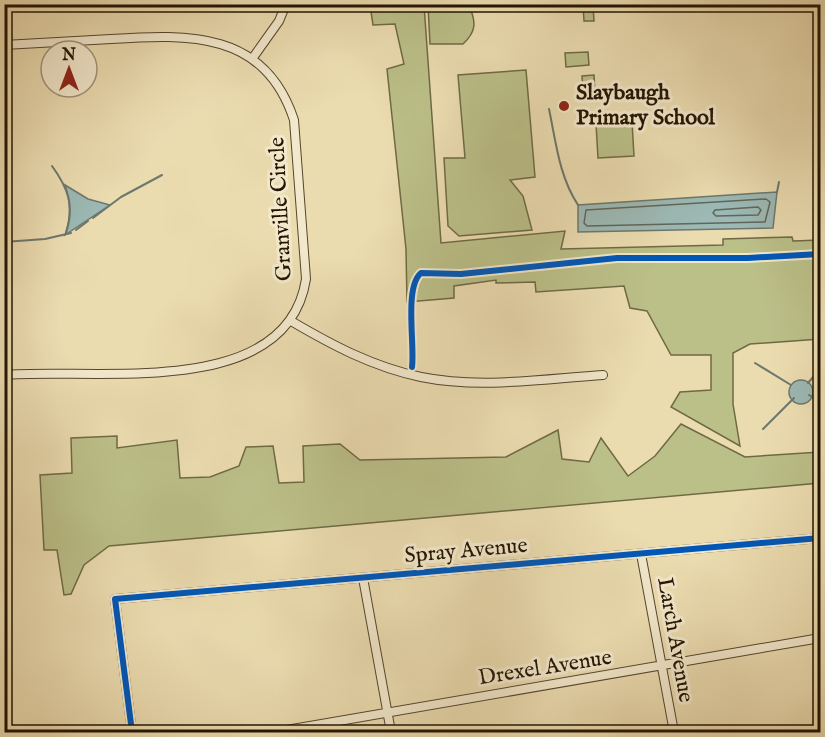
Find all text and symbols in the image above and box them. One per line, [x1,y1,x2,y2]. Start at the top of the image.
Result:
north arrow [39,39,99,99]
text: N [61,46,76,66]
place label: Slaybaugh Primary School [576,79,716,132]
marker: Slaybaugh Primary School [557,99,571,113]
street label: Granville Circle [263,136,299,282]
street label: Spray Avenue [403,532,529,570]
street label: Larch Avenue [650,575,700,705]
street label: Drexel Avenue [476,644,614,692]

